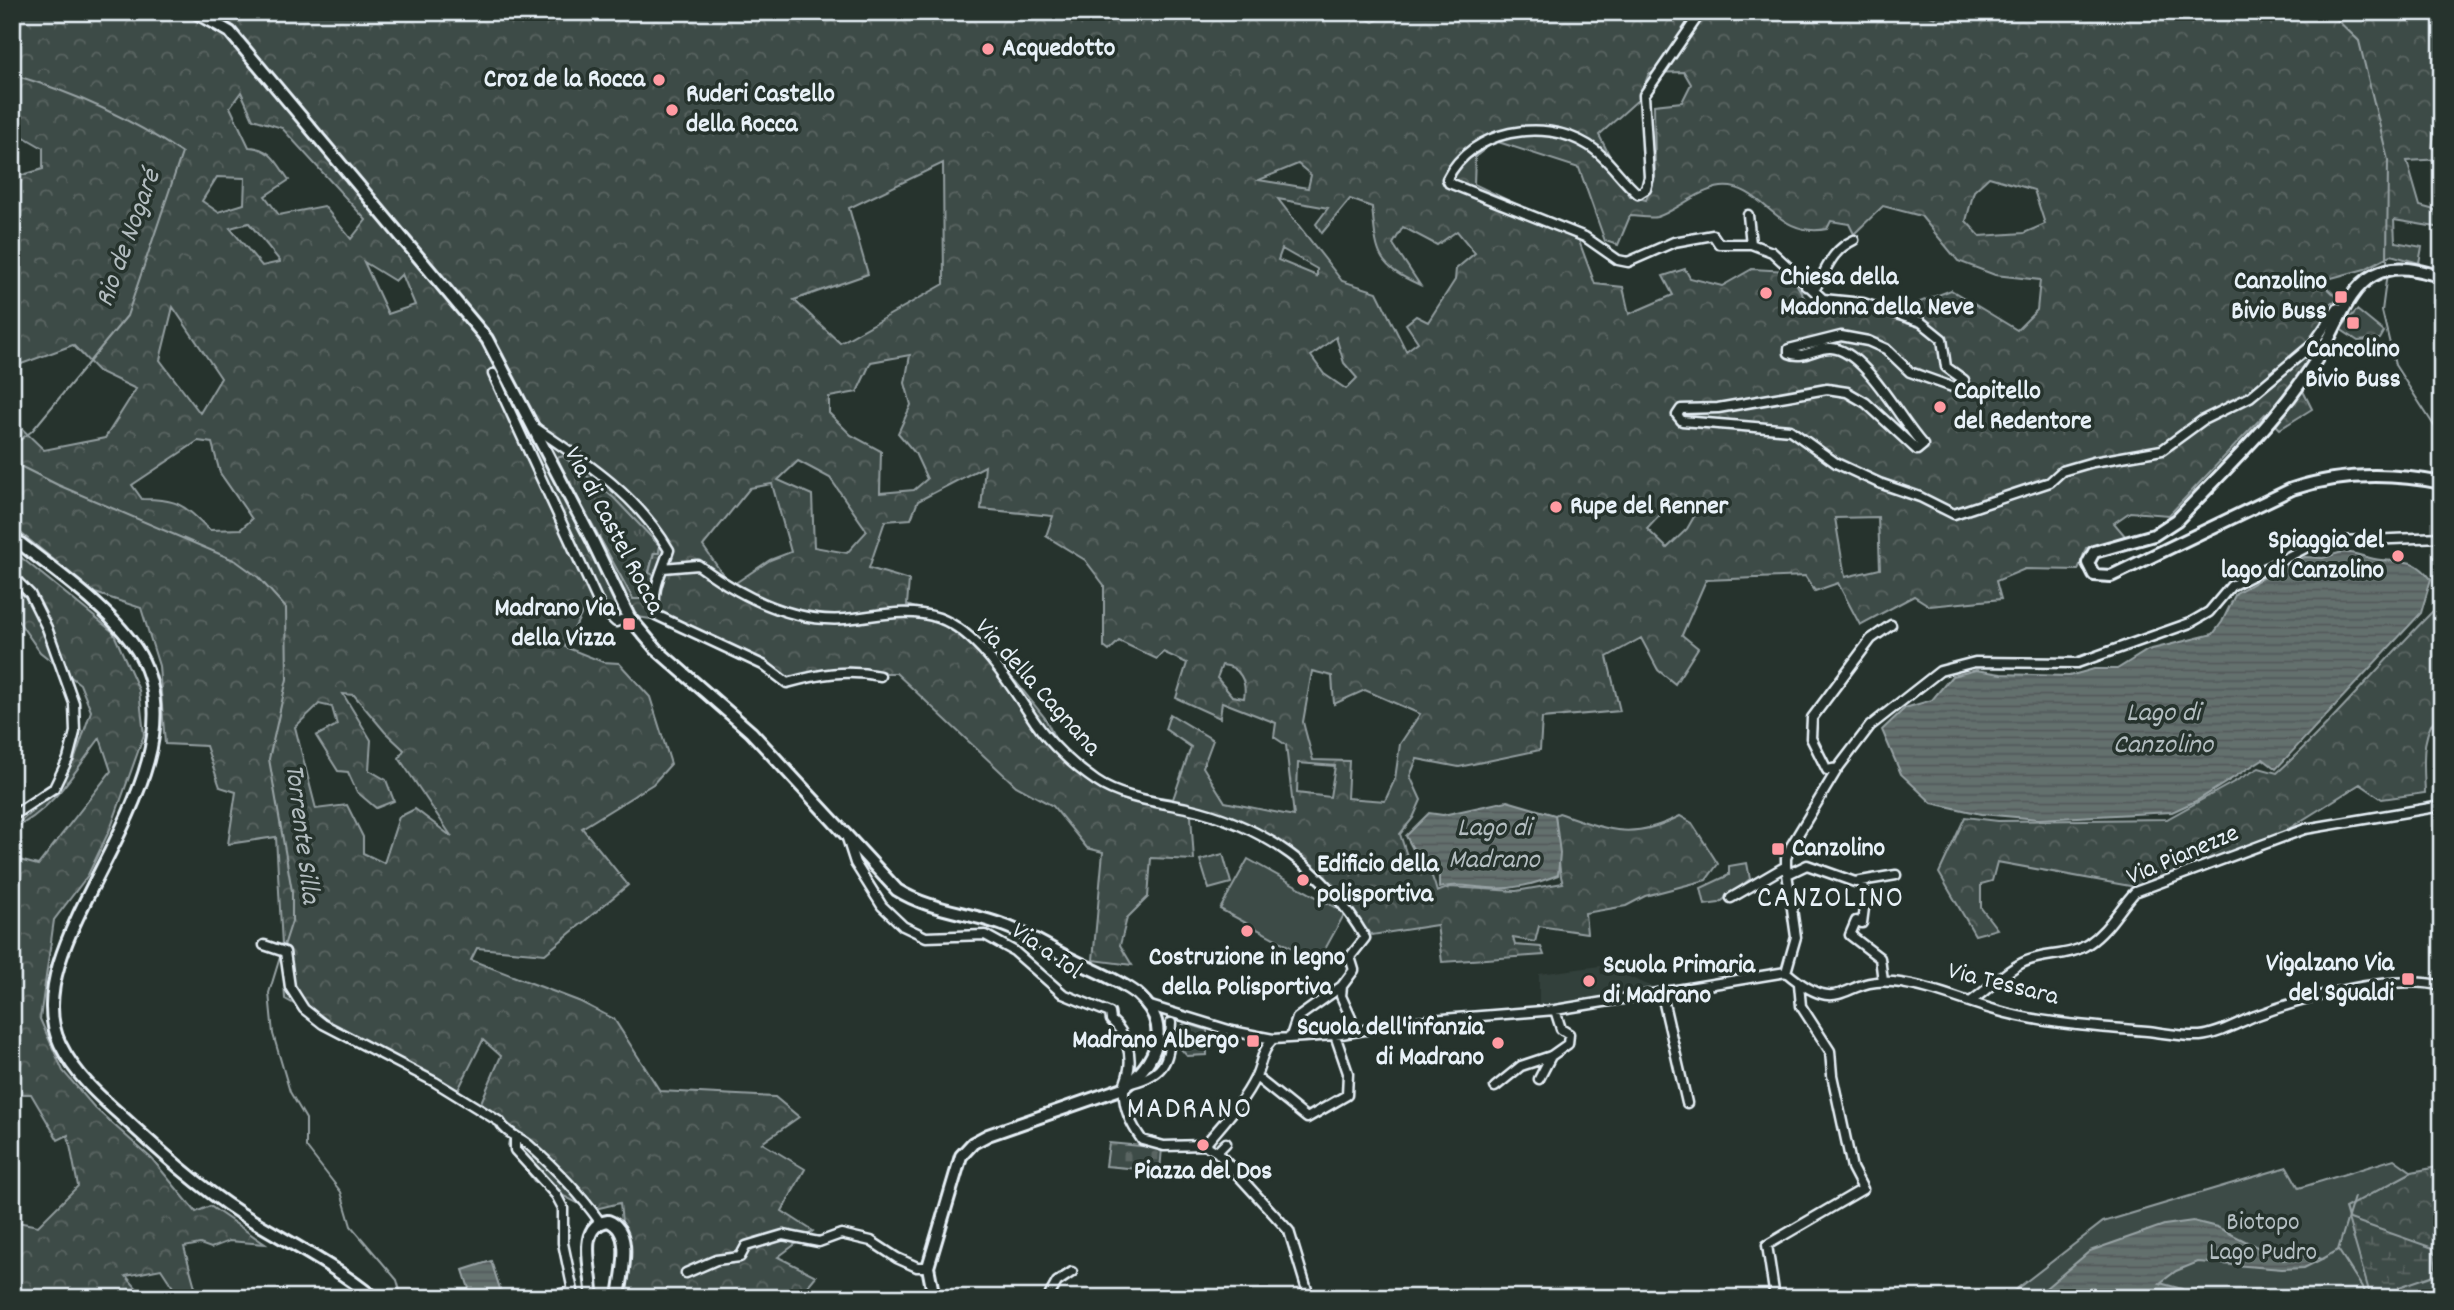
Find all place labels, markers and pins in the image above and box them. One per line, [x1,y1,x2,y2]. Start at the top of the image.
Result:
place label: Acquedotto [1002,31,1116,68]
marker: Acquedotto [980,41,996,57]
place label: Croz de la Rocca [484,62,646,99]
marker: Croz de la Rocca [651,72,667,88]
place label: Ruderi Castello della Rocca [686,77,835,144]
marker: Ruderi Castello della Rocca [664,102,680,118]
place label: Chiesa della Madonna della Neve [1780,260,1974,327]
place label: Canzolino Bivio Buss [2231,264,2327,331]
marker: Chiesa della Madonna della Neve [1758,285,1774,301]
marker: Canzolino Bivio Buss [2333,289,2349,305]
marker: Cancolino Bivio Buss [2345,315,2361,331]
place label: Cancolino Bivio Buss [2305,332,2401,399]
place label: Capitello del Redentore [1954,374,2092,441]
marker: Capitello del Redentore [1932,399,1948,415]
place label: Rupe del Renner [1570,489,1729,526]
marker: Rupe del Renner [1548,499,1564,515]
place label: Spiaggia del lago di Canzolino [2221,523,2385,590]
marker: Spiaggia del lago di Canzolino [2390,548,2406,564]
place label: Madrano Via della Vizza [495,591,616,658]
marker: Madrano Via della Vizza [621,616,637,632]
place label: Canzolino [1792,831,1885,868]
marker: Canzolino [1770,841,1786,857]
place label: Edificio della polisportiva [1317,847,1440,914]
marker: Edificio della polisportiva [1295,872,1311,888]
marker: Costruzione in legno della Polisportiva [1239,923,1255,939]
place label: Costruzione in legno della Polisportiva [1149,940,1346,1007]
place label: Vigalzano Via del Sgualdi [2266,946,2395,1013]
place label: Scuola Primaria di Madrano [1603,948,1756,1015]
marker: Vigalzano Via del Sgualdi [2400,971,2416,987]
marker: Scuola Primaria di Madrano [1581,973,1597,989]
place label: Scuola dell'infanzia di Madrano [1297,1010,1485,1077]
place label: Madrano Albergo [1072,1023,1239,1060]
marker: Madrano Albergo [1245,1033,1261,1049]
marker: Scuola dell'infanzia di Madrano [1490,1035,1506,1051]
marker: Piazza del Dos [1195,1137,1211,1153]
place label: Piazza del Dos [1134,1154,1272,1191]

